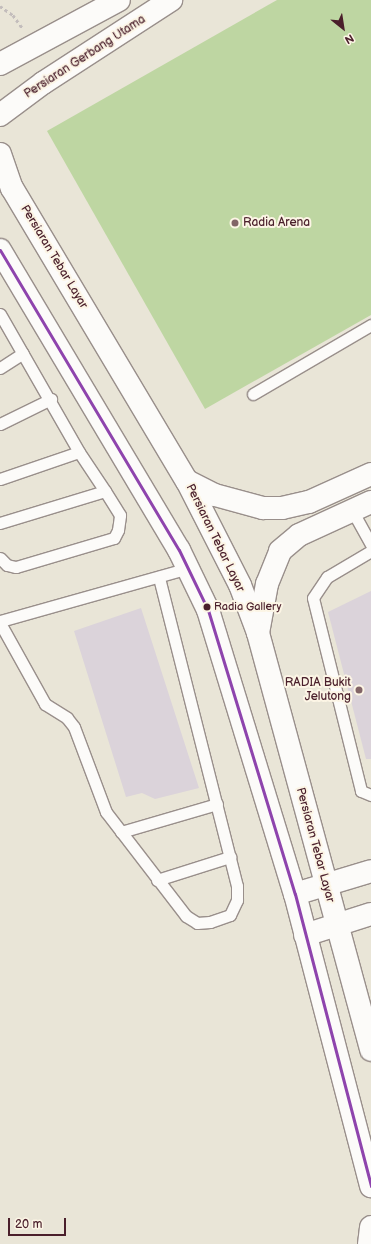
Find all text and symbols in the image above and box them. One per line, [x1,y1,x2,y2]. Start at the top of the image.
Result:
north arrow [323,8,363,48]
street label: Persiaran Gerbang Utama [22,12,148,102]
text: N [342,31,356,47]
street label: Persiaran Tebar Layar [17,202,91,312]
place label: Radia Arena [243,216,310,230]
marker: Radia Arena [230,218,240,228]
street label: Persiaran Tebar Layar [183,482,247,594]
place label: Radia Gallery [214,600,281,614]
marker: Radia Gallery [202,602,212,612]
place label: RADIA Bukit Jelutong [285,676,351,704]
marker: RADIA Bukit Jelutong [354,685,364,695]
street label: Persiaran Tebar Layar [293,786,337,904]
scale bar [10,1210,68,1236]
text: 20 m [15,1217,42,1232]

